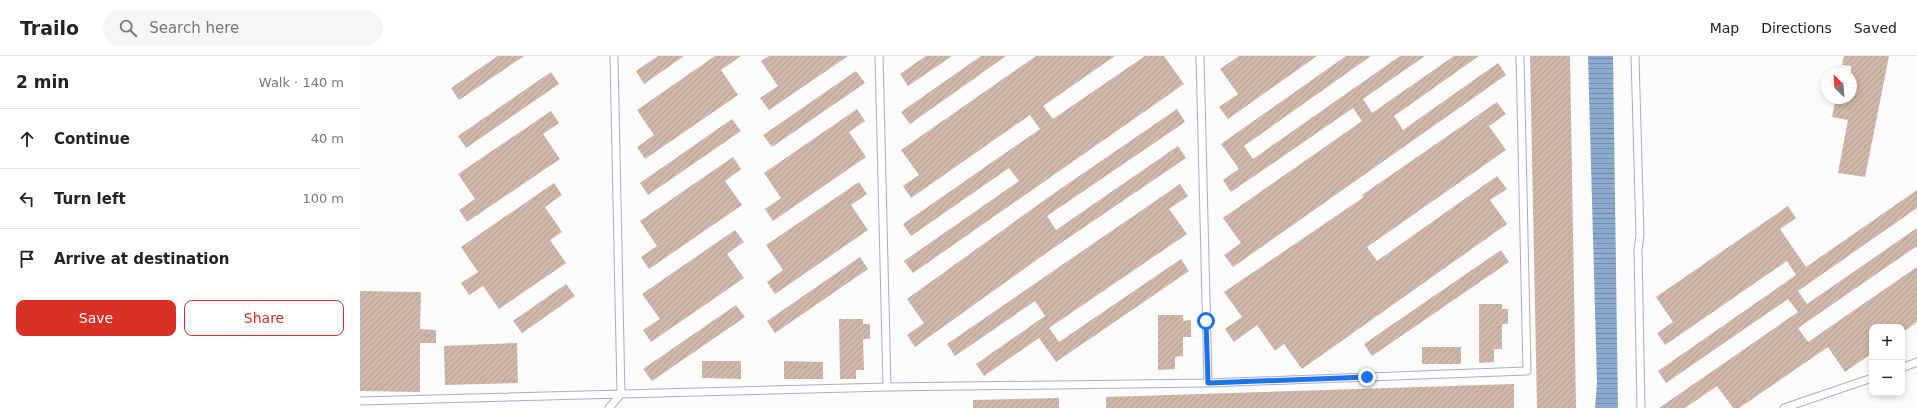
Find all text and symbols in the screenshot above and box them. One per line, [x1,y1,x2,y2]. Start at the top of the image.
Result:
search box [103,10,383,46]
text: Trailo [20,17,79,39]
icon: search [117,17,139,39]
text: Search here [149,19,239,37]
text: Map [1710,20,1739,36]
text: Directions [1761,20,1832,36]
text: Saved [1854,20,1897,36]
north arrow [1821,68,1857,104]
text: 2 min [16,72,69,92]
text: Walk · 140 m [259,75,344,90]
icon: ahead [16,128,38,150]
text: Continue [54,130,130,148]
text: 40 m [311,131,344,146]
icon: left [16,188,38,210]
text: Turn left [54,190,126,208]
text: 100 m [302,191,344,206]
icon: arrive [16,248,38,270]
text: Arrive at destination [54,250,229,268]
button: Save [16,300,176,336]
button: Share [184,300,344,336]
route start [1197,312,1215,330]
map controls [1869,324,1905,396]
button: + [1869,324,1905,360]
button: − [1869,360,1905,396]
route end [1358,368,1376,386]

